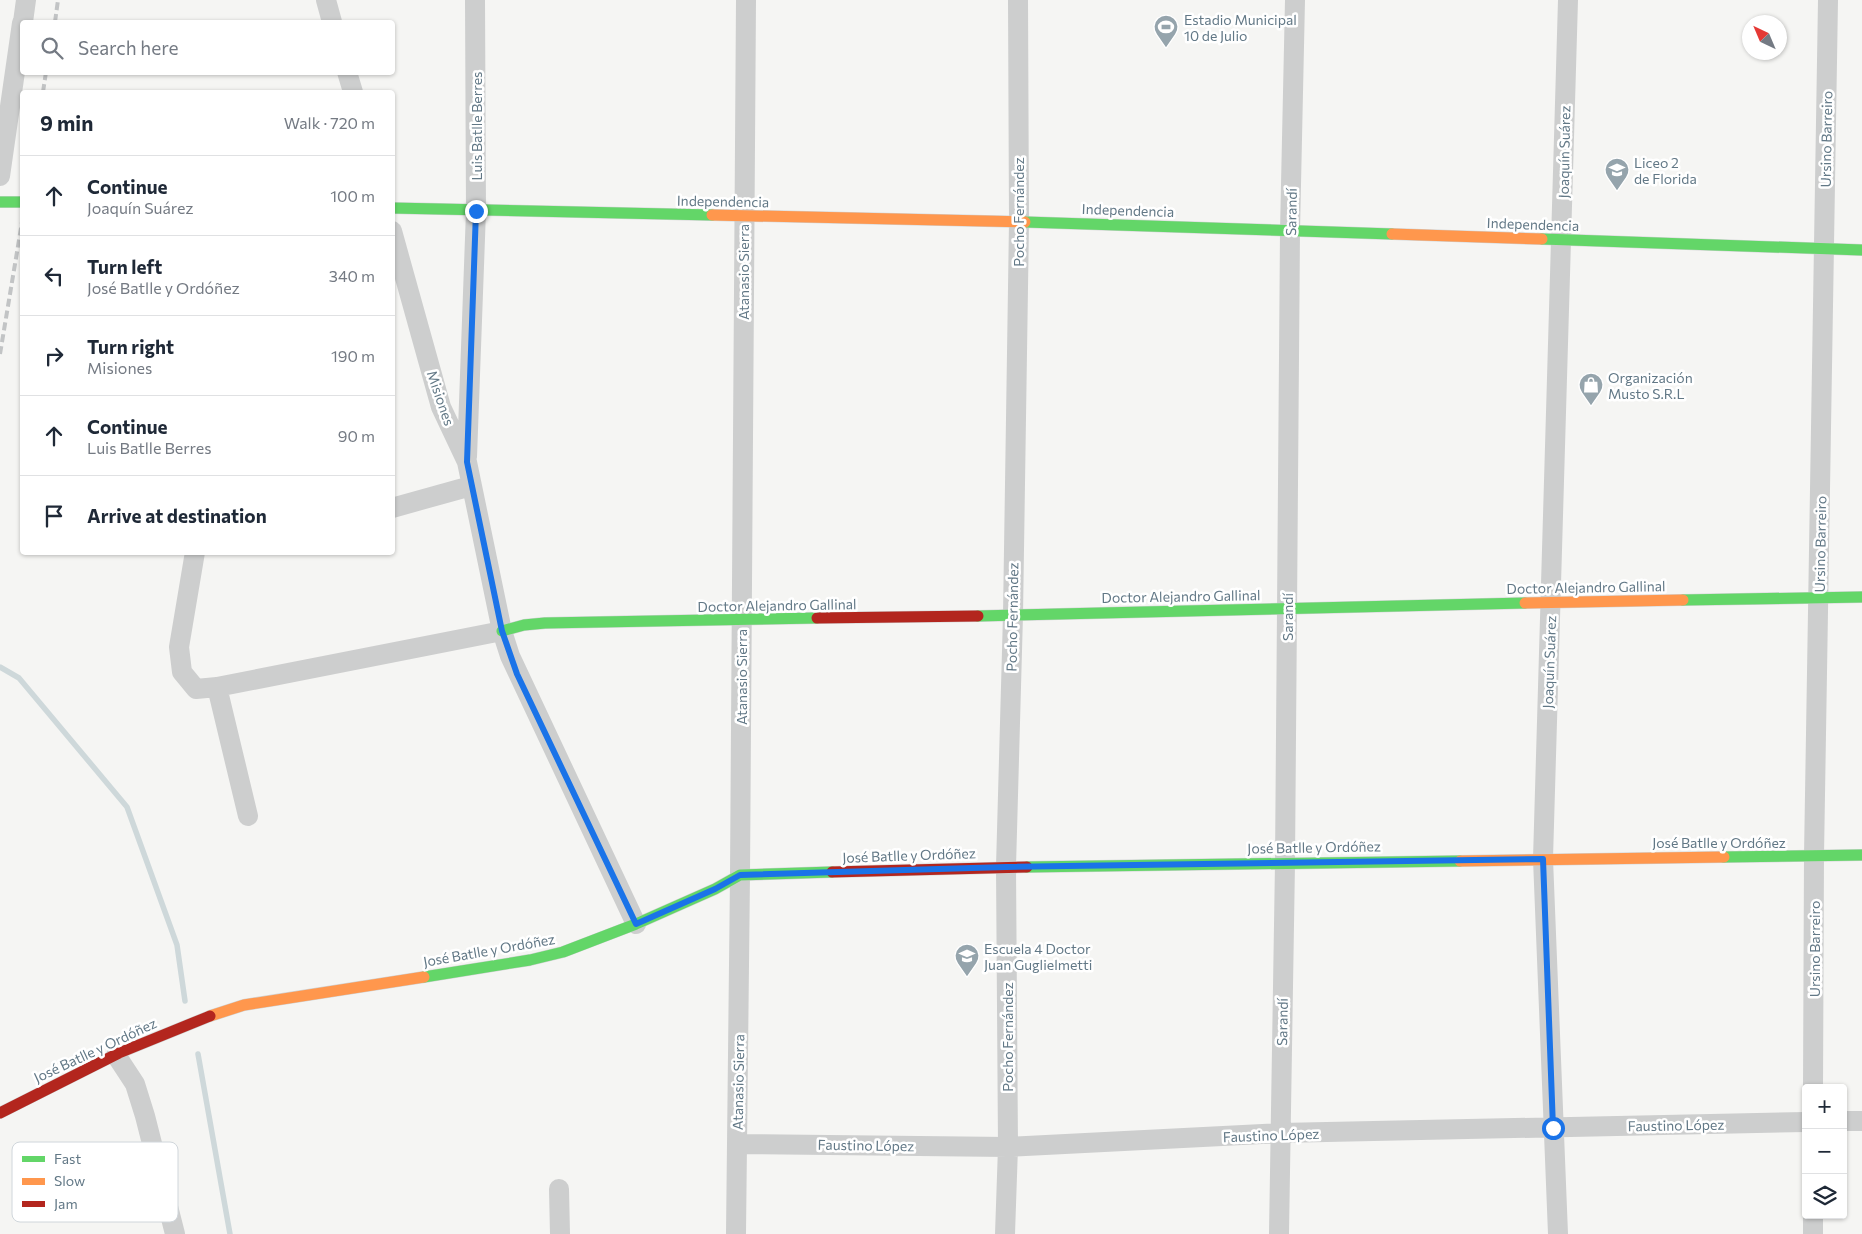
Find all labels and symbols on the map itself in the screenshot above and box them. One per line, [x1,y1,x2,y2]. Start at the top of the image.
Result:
place label: Estadio Municipal 10 de Julio [1184,11,1297,44]
sports icon: Estadio Municipal 10 de Julio [1153,14,1179,48]
north arrow [1742,15,1787,60]
street label: Luis Batlle Berres [468,72,485,180]
street label: Ursino Barreiro [1817,91,1835,187]
street label: Joaquín Suárez [1555,105,1573,199]
place label: Liceo 2 de Florida [1634,154,1697,187]
street label: Pocho Fernández [1010,157,1027,267]
school or university icon: Liceo 2 de Florida [1604,157,1630,191]
street label: Sarandí [1282,187,1300,236]
street label: Independencia [677,192,769,210]
route end [465,200,488,223]
street label: Independencia [1082,200,1174,220]
street label: Independencia [1487,214,1579,234]
street label: Atanasio Sierra [735,224,752,320]
street label: Misiones [424,368,458,428]
place label: Organización Musto S.R.L [1608,369,1693,402]
shop icon: Organización Musto S.R.L [1578,372,1604,406]
street label: Ursino Barreiro [1811,496,1829,592]
street label: Pocho Fernández [1003,562,1021,672]
street label: Doctor Alejandro Gallinal [1506,577,1666,597]
street label: Doctor Alejandro Gallinal [1101,586,1261,606]
street label: Sarandí [1279,593,1296,641]
street label: Doctor Alejandro Gallinal [697,595,857,615]
street label: Joaquín Suárez [1539,615,1559,709]
street label: Atanasio Sierra [733,629,750,725]
street label: José Batlle y Ordóñez [1652,834,1786,851]
street label: José Batlle y Ordóñez [1247,837,1381,857]
street label: José Batlle y Ordóñez [842,844,976,866]
street label: Ursino Barreiro [1806,901,1823,997]
street label: José Batlle y Ordóñez [422,930,556,970]
place label: Escuela 4 Doctor Juan Guglielmetti [984,940,1092,973]
school or university icon: Escuela 4 Doctor Juan Guglielmetti [954,943,980,977]
street label: Pocho Fernández [999,982,1016,1092]
street label: Sarandí [1273,997,1291,1046]
street label: José Batlle y Ordóñez [31,1014,159,1086]
street label: Atanasio Sierra [729,1034,747,1130]
street label: Faustino López [1628,1116,1724,1134]
route start [1542,1117,1565,1140]
street label: Faustino López [1222,1125,1320,1145]
street label: Faustino López [818,1136,914,1154]
legend [12,1142,178,1222]
text: Fast [54,1150,81,1167]
text: Slow [54,1172,85,1189]
text: Jam [54,1195,78,1212]

